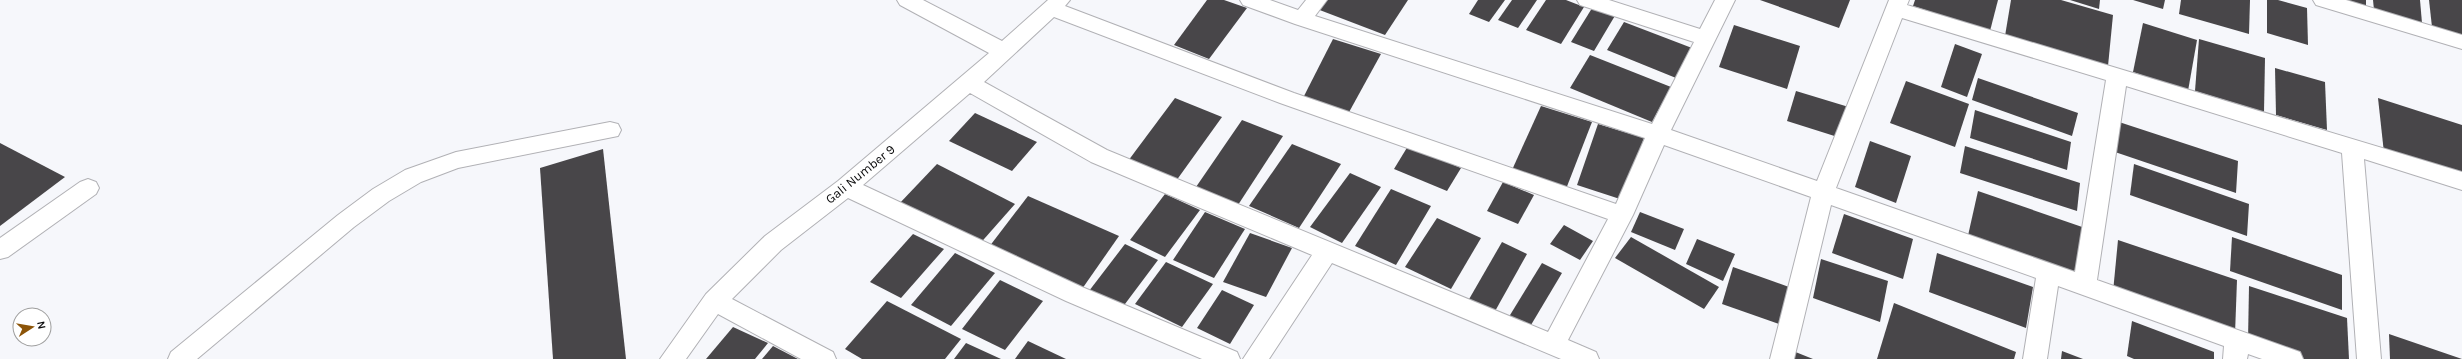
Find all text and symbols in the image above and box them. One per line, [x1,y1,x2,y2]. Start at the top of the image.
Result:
street label: Gali Number 9 [822,141,898,207]
north arrow [12,307,52,347]
text: N [34,320,48,330]

